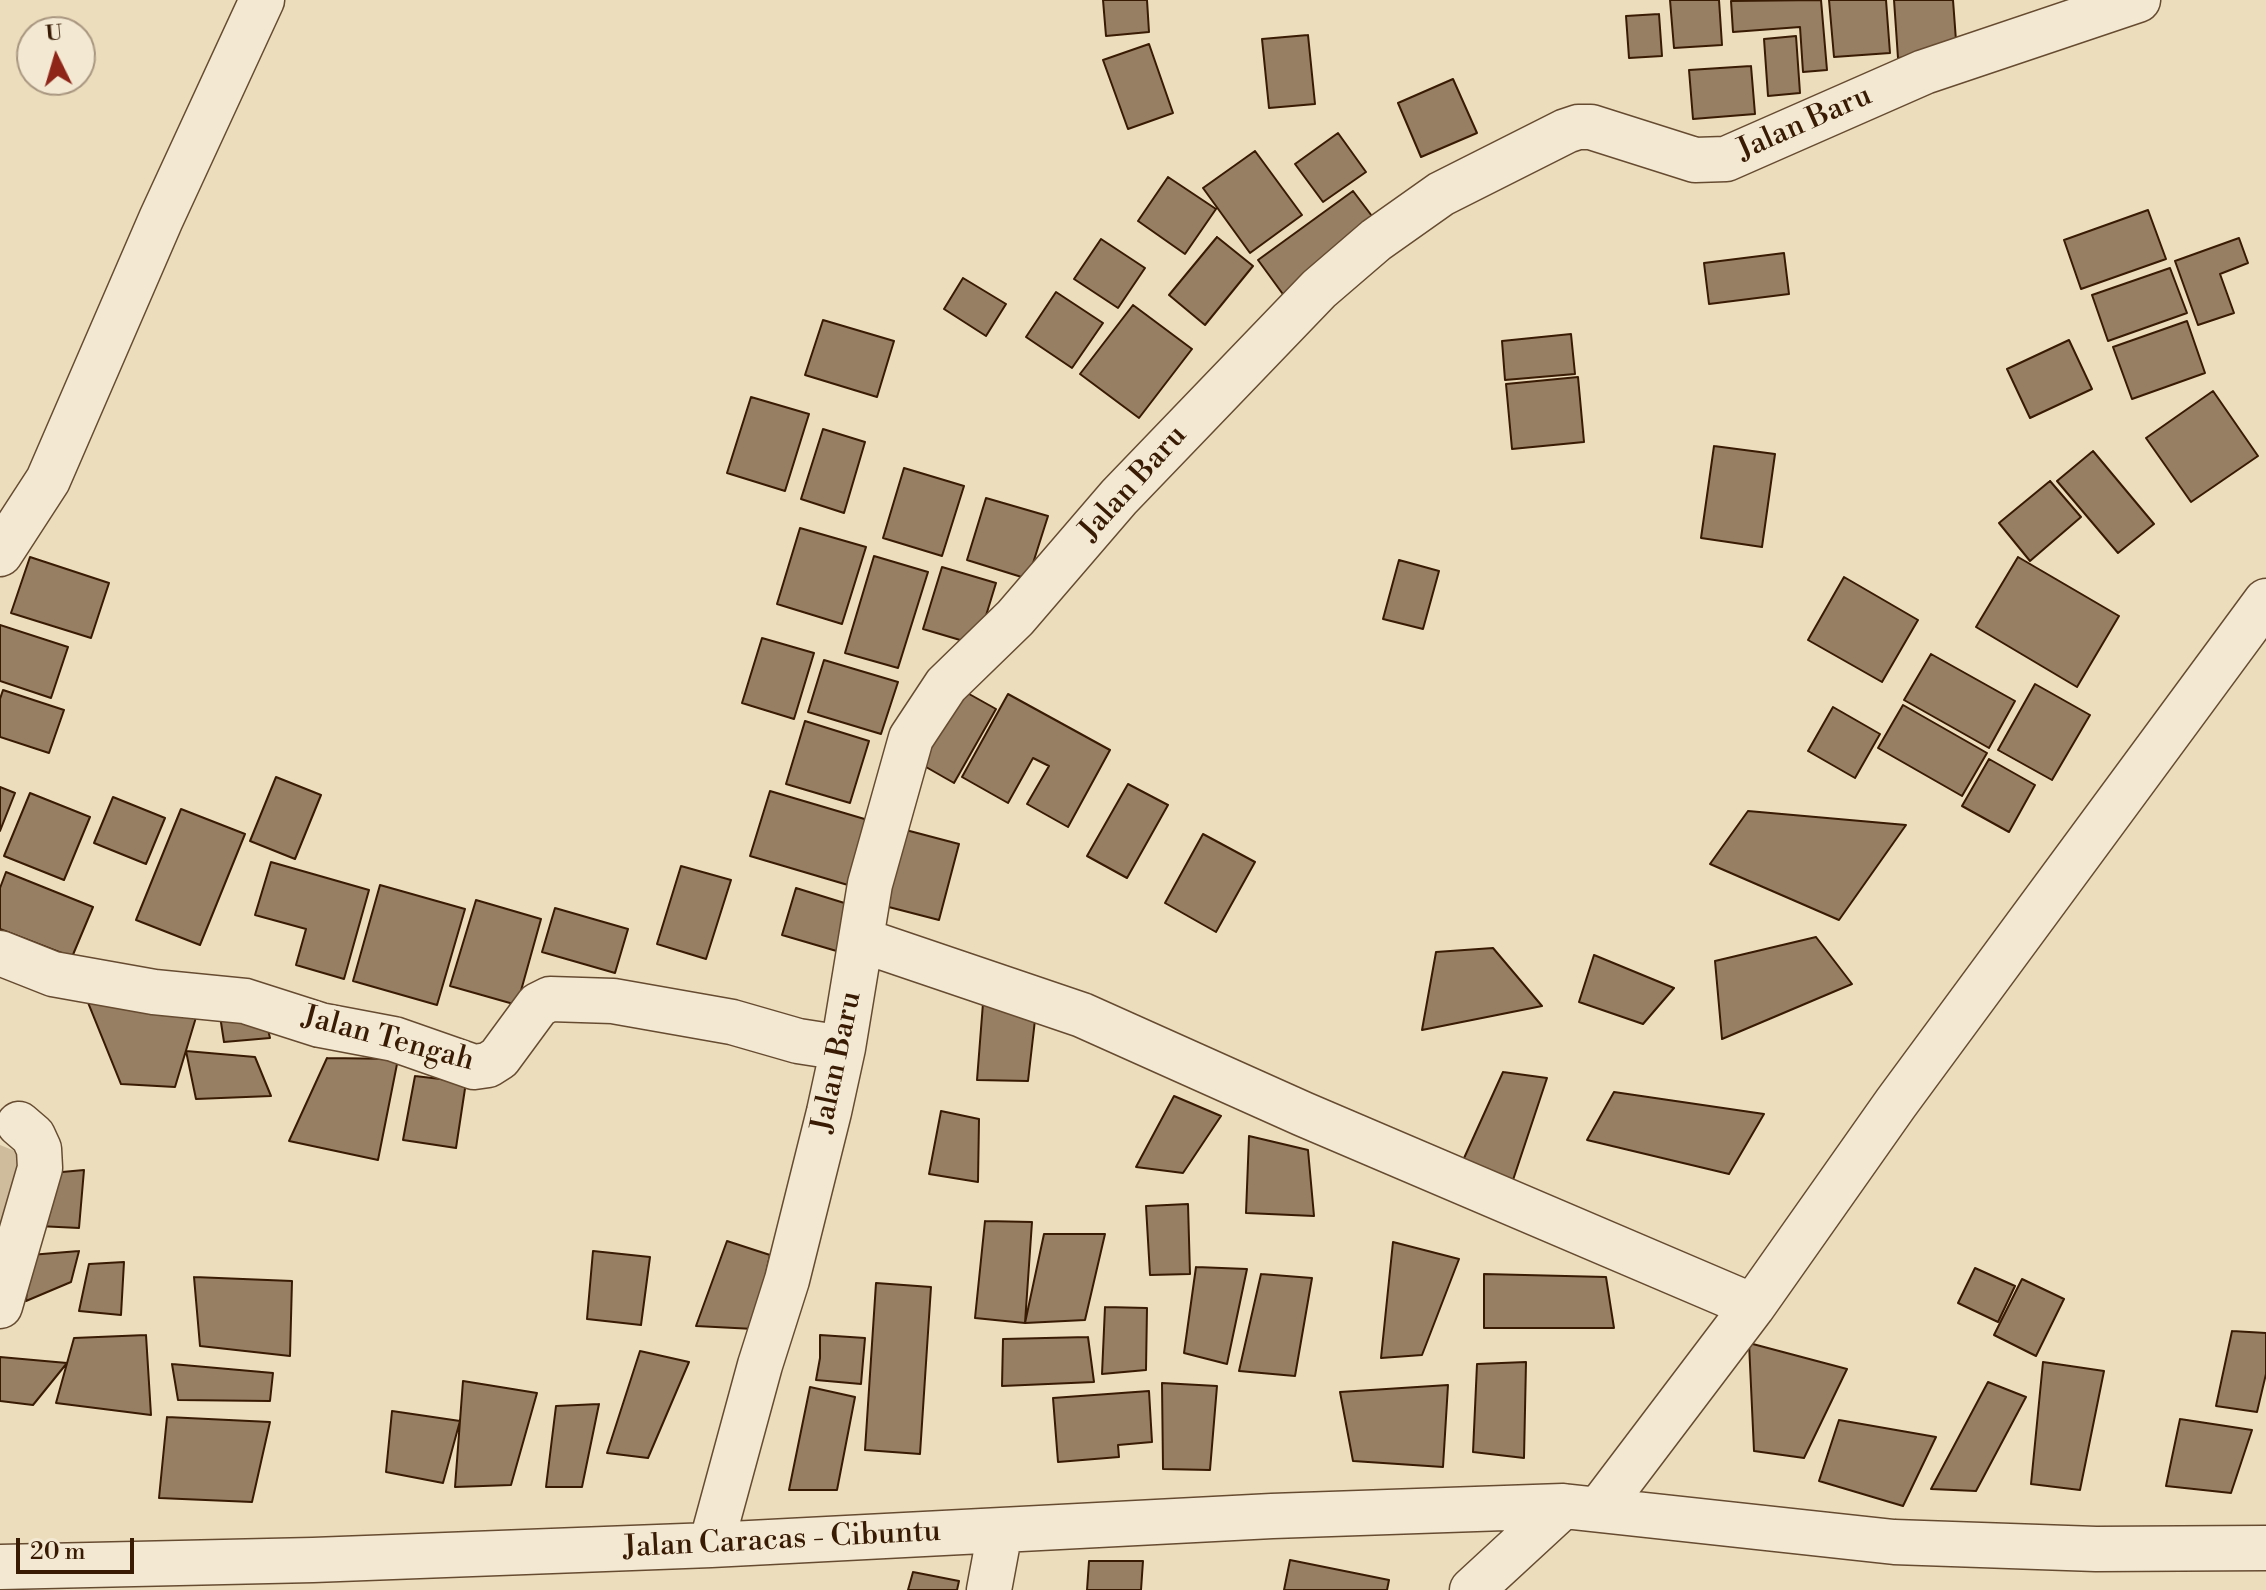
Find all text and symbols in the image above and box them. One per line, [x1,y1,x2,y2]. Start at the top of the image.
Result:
north arrow [16,16,96,96]
text: U [44,19,64,48]
street label: Jalan Baru [1732,78,1878,170]
street label: Jalan Baru [1073,419,1195,549]
street label: Jalan Baru [806,988,870,1136]
street label: Jalan Tengah [298,1000,478,1080]
street label: Jalan Caracas - Cibuntu [622,1515,942,1567]
scale bar [20,1522,138,1572]
text: 20 m [30,1537,86,1567]

